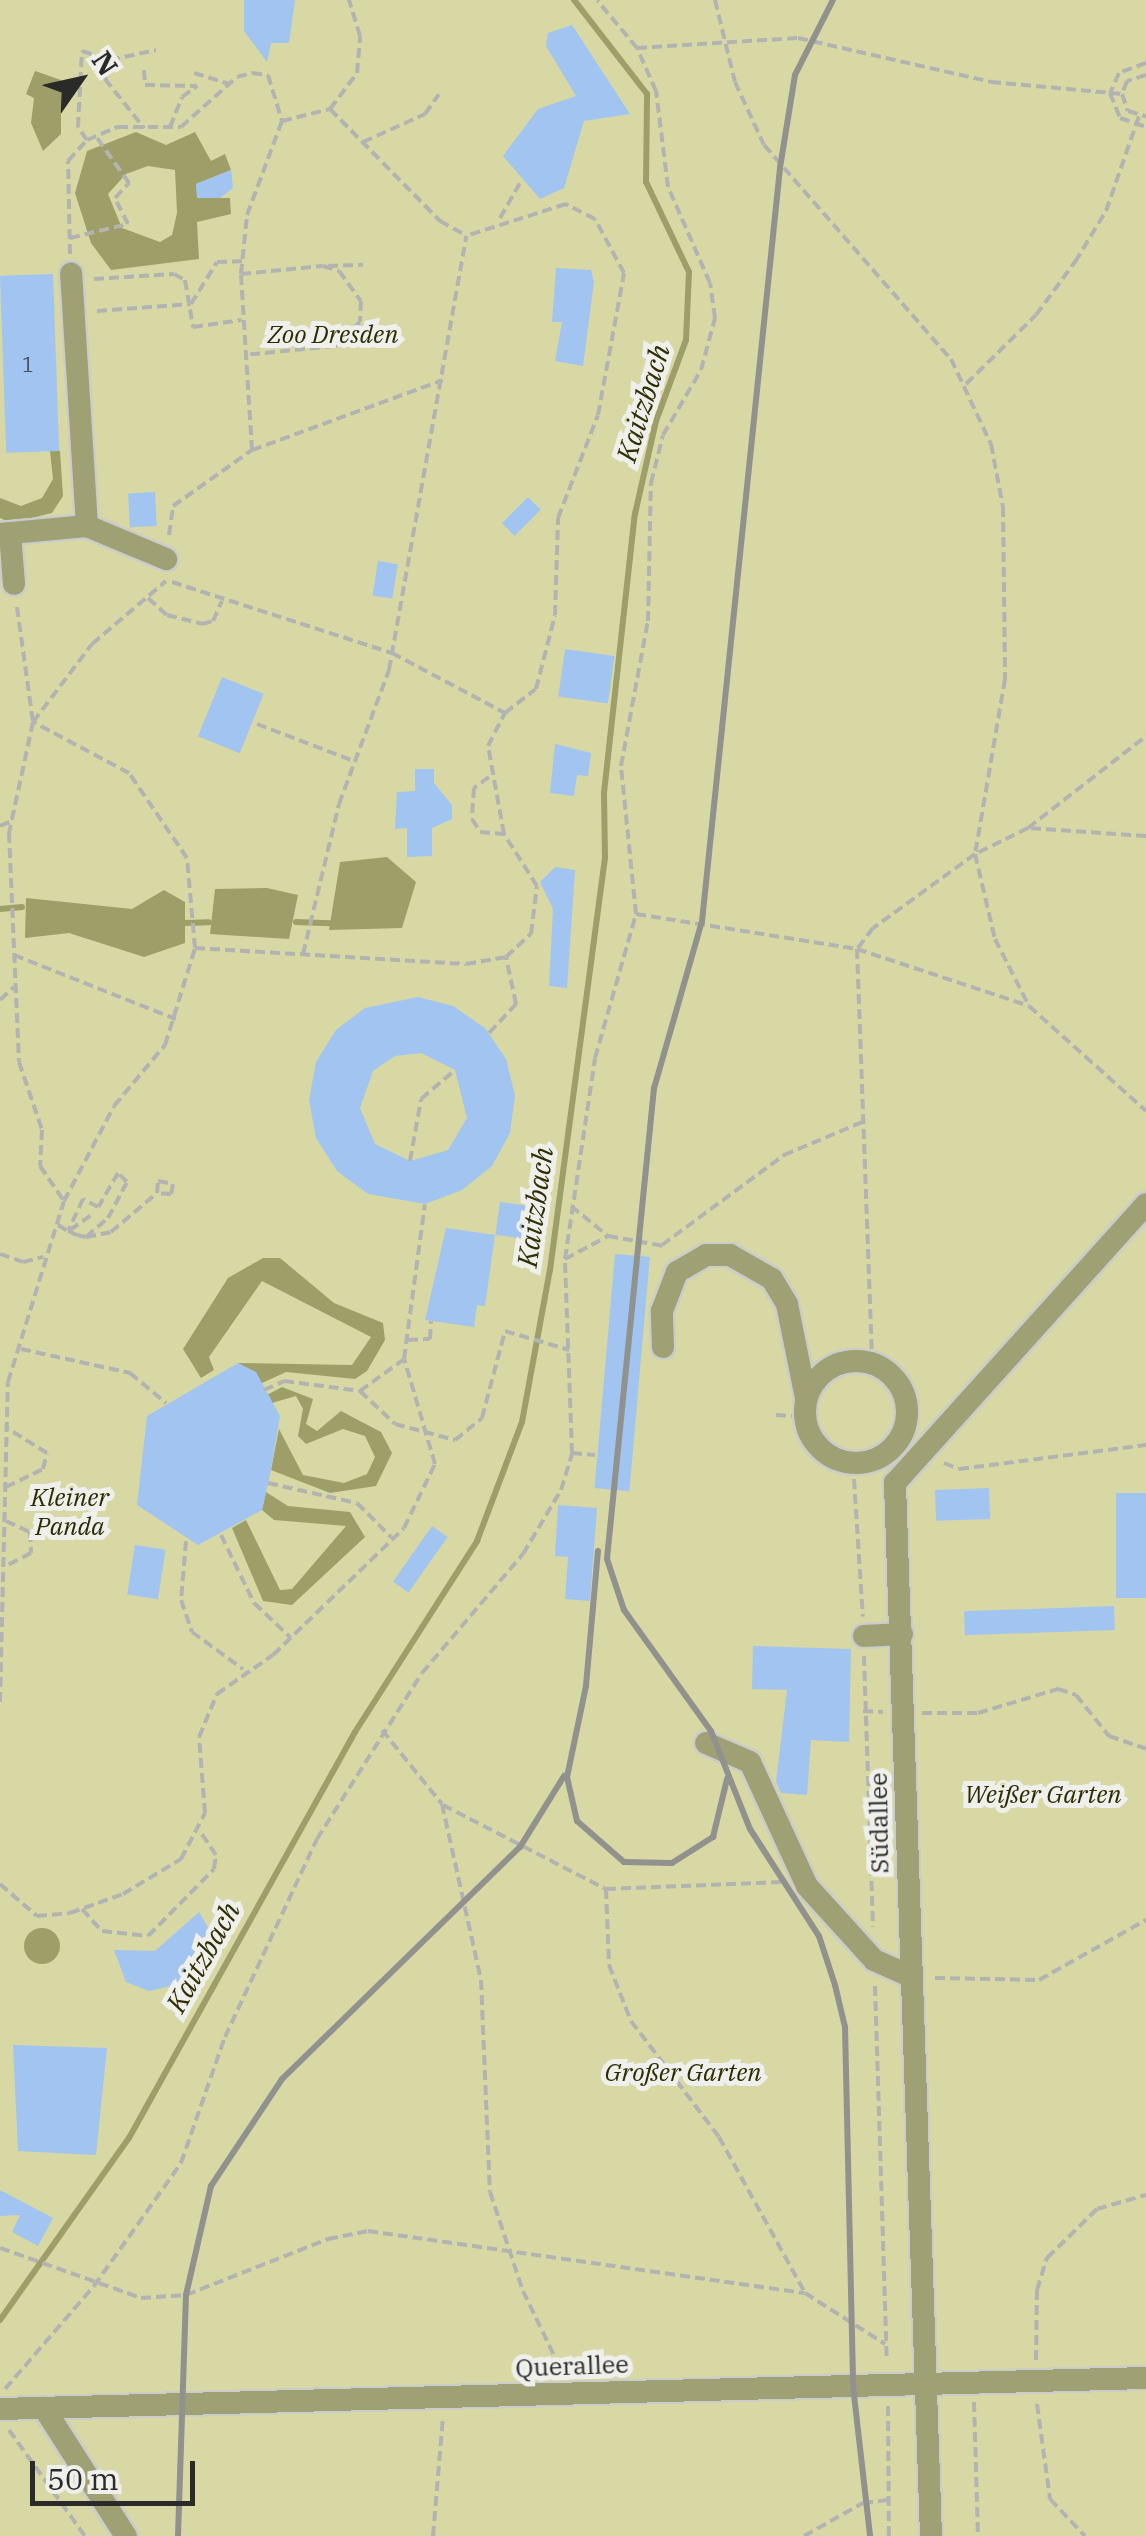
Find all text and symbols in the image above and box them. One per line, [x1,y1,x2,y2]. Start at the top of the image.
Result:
north arrow [30,30,130,130]
text: N [84,43,127,82]
park label: Zoo Dresden [268,319,398,349]
water label: Kaitzbach [609,340,677,466]
house number: 1 [22,352,34,376]
water label: Kaitzbach [510,1145,560,1269]
park label: Kleiner Panda [31,1483,109,1542]
street label: Südallee [863,1772,895,1874]
park label: Weißer Garten [965,1779,1121,1809]
water label: Kaitzbach [159,1896,247,2018]
park label: Großer Garten [605,2057,761,2087]
street label: Querallee [515,2349,629,2383]
scale bar [35,2441,200,2503]
text: 50 m [47,2459,119,2498]

